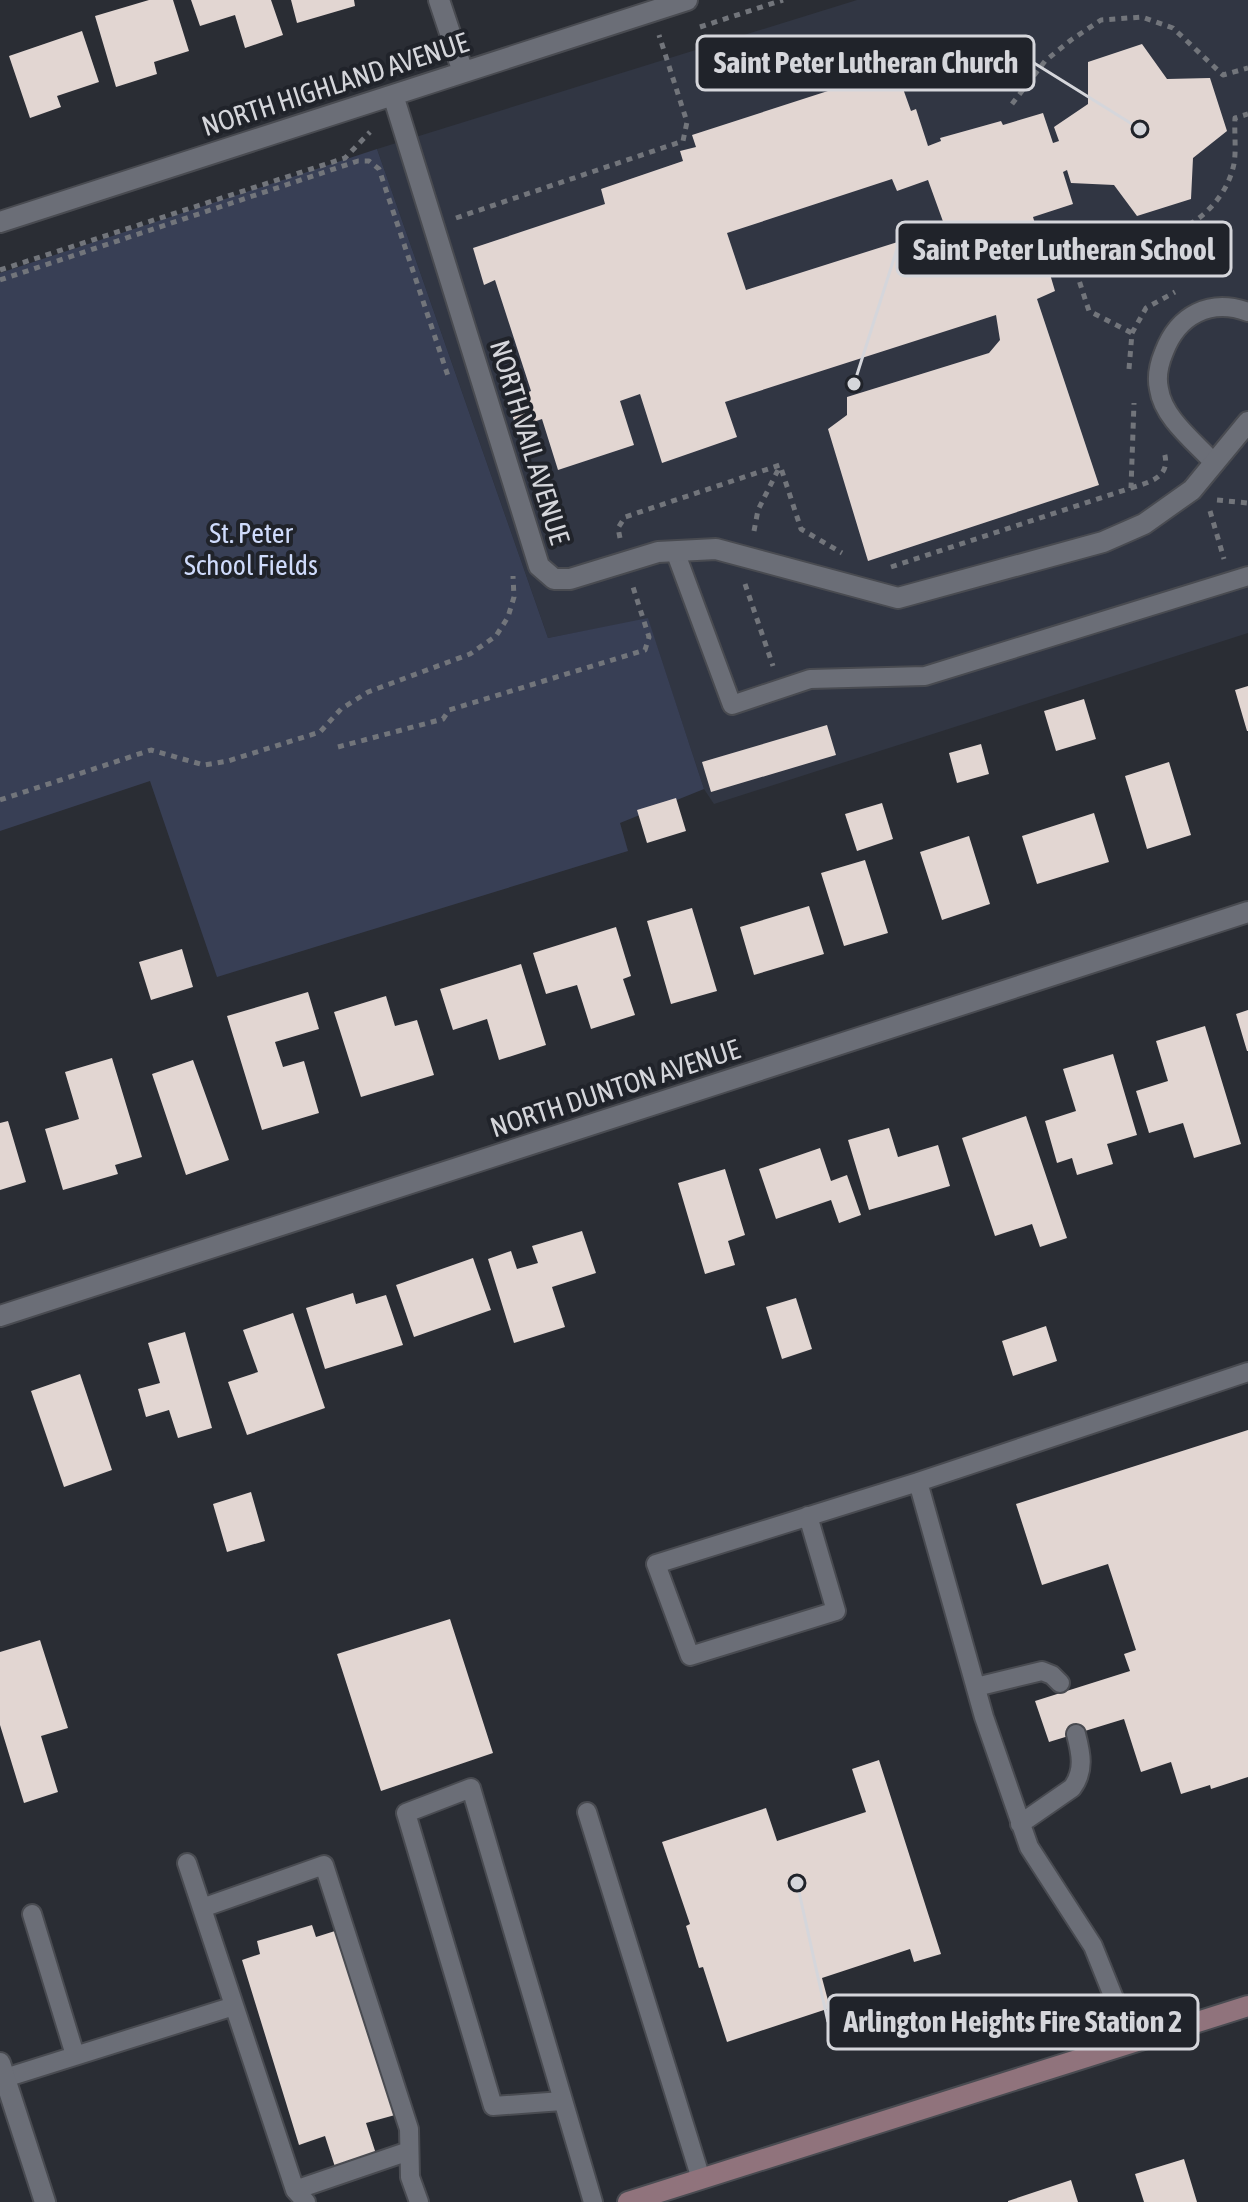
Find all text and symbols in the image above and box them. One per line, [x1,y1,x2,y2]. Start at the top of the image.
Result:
street label: NORTH HIGHLAND AVENUE [198,26,472,142]
callout: Saint Peter Lutheran Church [697,36,1034,90]
text: Saint Peter Lutheran Church [714,45,1018,79]
callout: Saint Peter Lutheran School [897,222,1231,276]
text: Saint Peter Lutheran School [913,232,1216,266]
street label: NORTH VAIL AVENUE [484,336,576,548]
park label: St. Peter School Fields [184,517,318,581]
street label: NORTH DUNTON AVENUE [486,1033,744,1143]
callout: Arlington Heights Fire Station 2 [828,1995,1198,2049]
text: Arlington Heights Fire Station 2 [843,2004,1182,2038]

